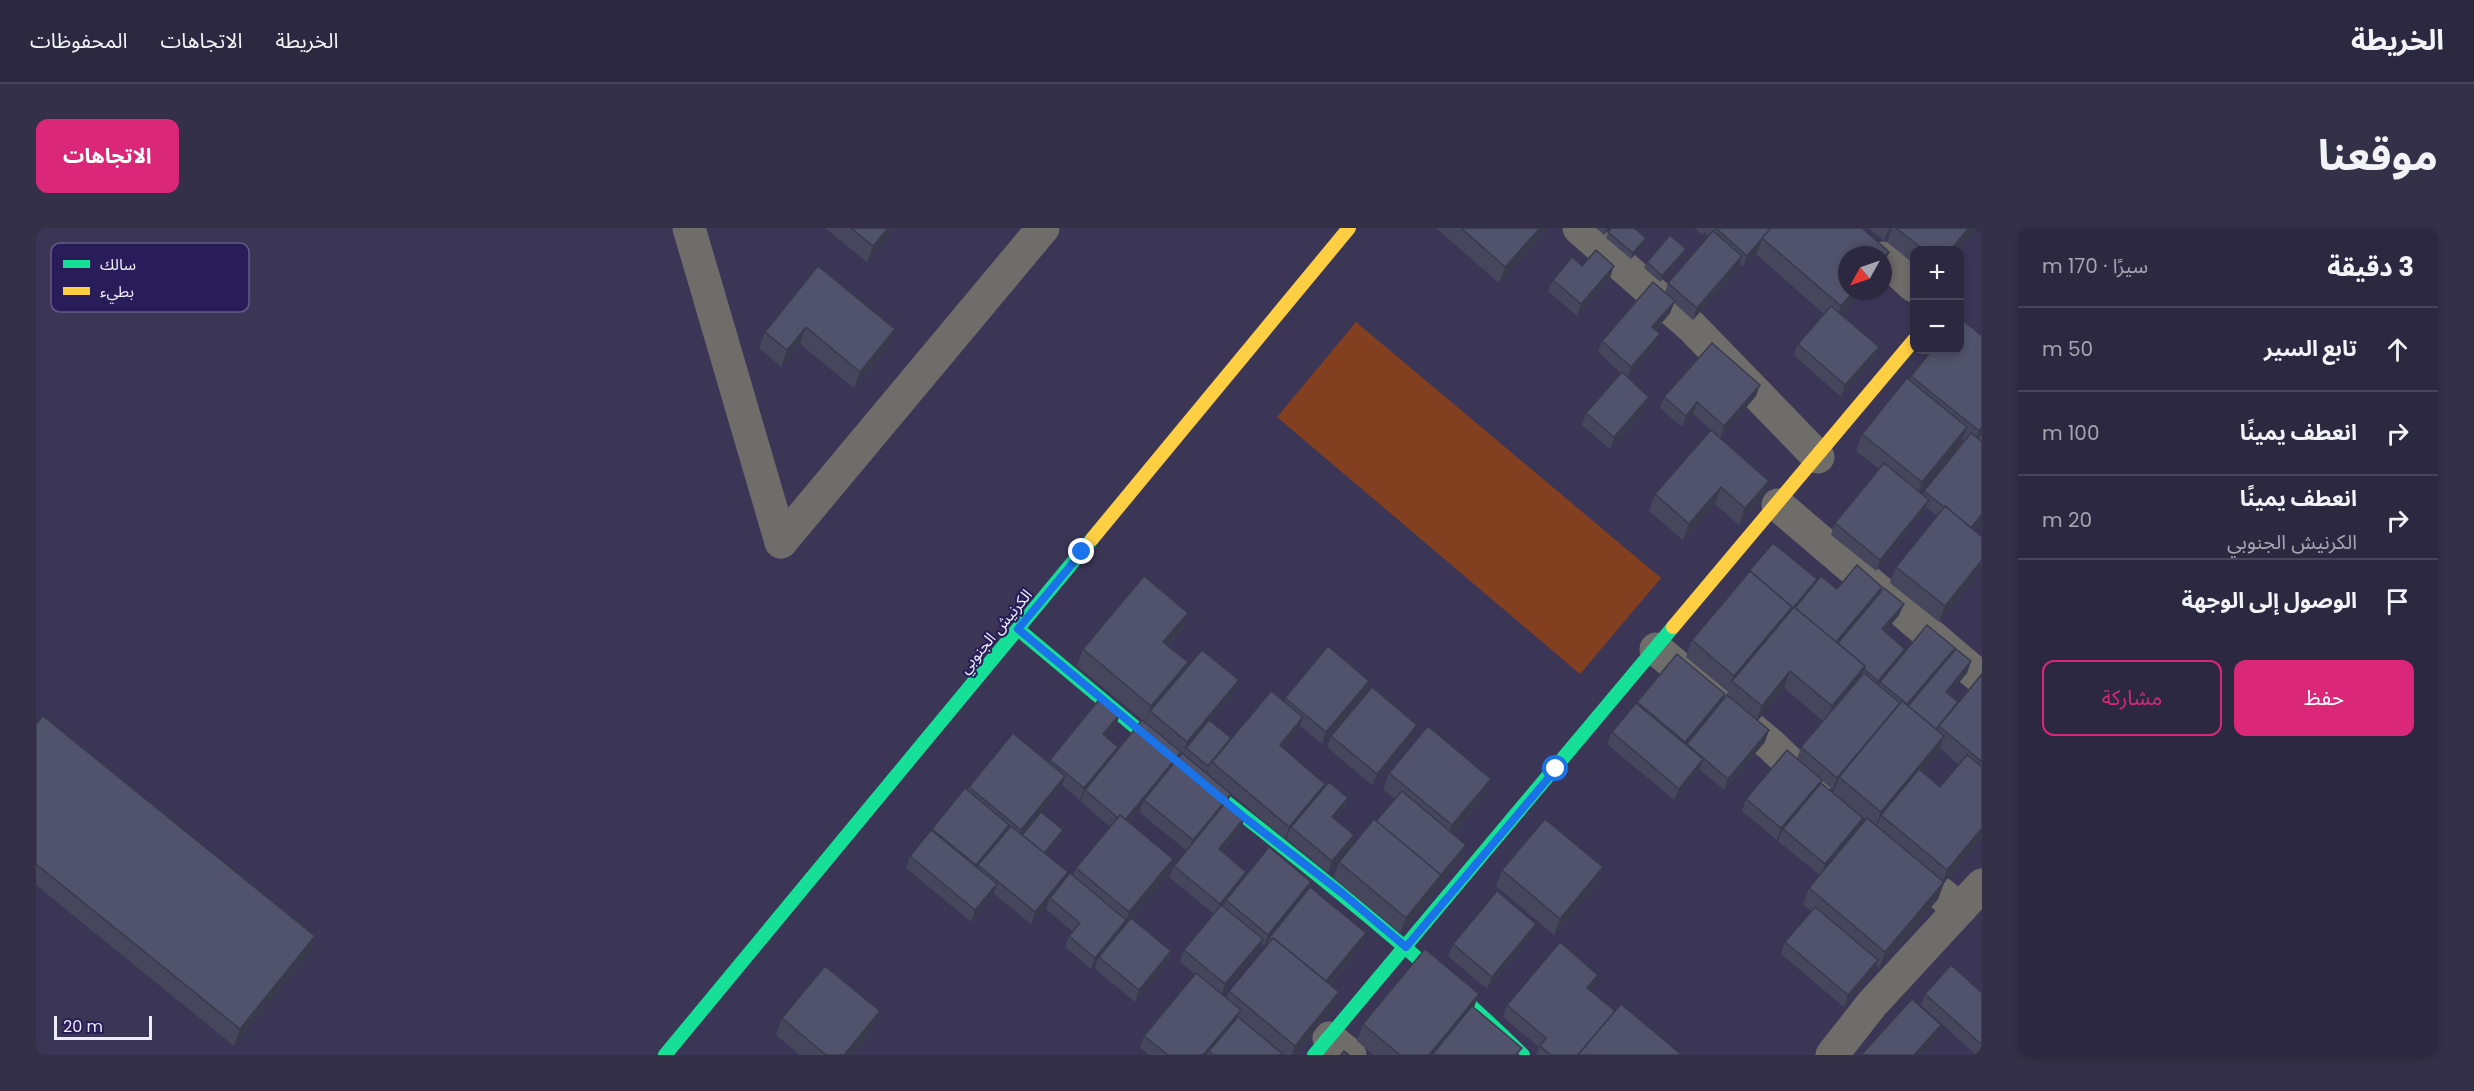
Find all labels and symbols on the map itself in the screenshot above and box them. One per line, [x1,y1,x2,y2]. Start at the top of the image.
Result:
legend [51,243,249,312]
north arrow [1838,246,1892,300]
text: سالك [100,253,136,276]
text: بطيء [100,280,134,304]
route end [1068,538,1094,564]
street label: الكرنيش الجنوبي [953,584,1038,679]
route start [1542,755,1568,781]
scale bar [54,1013,152,1040]

